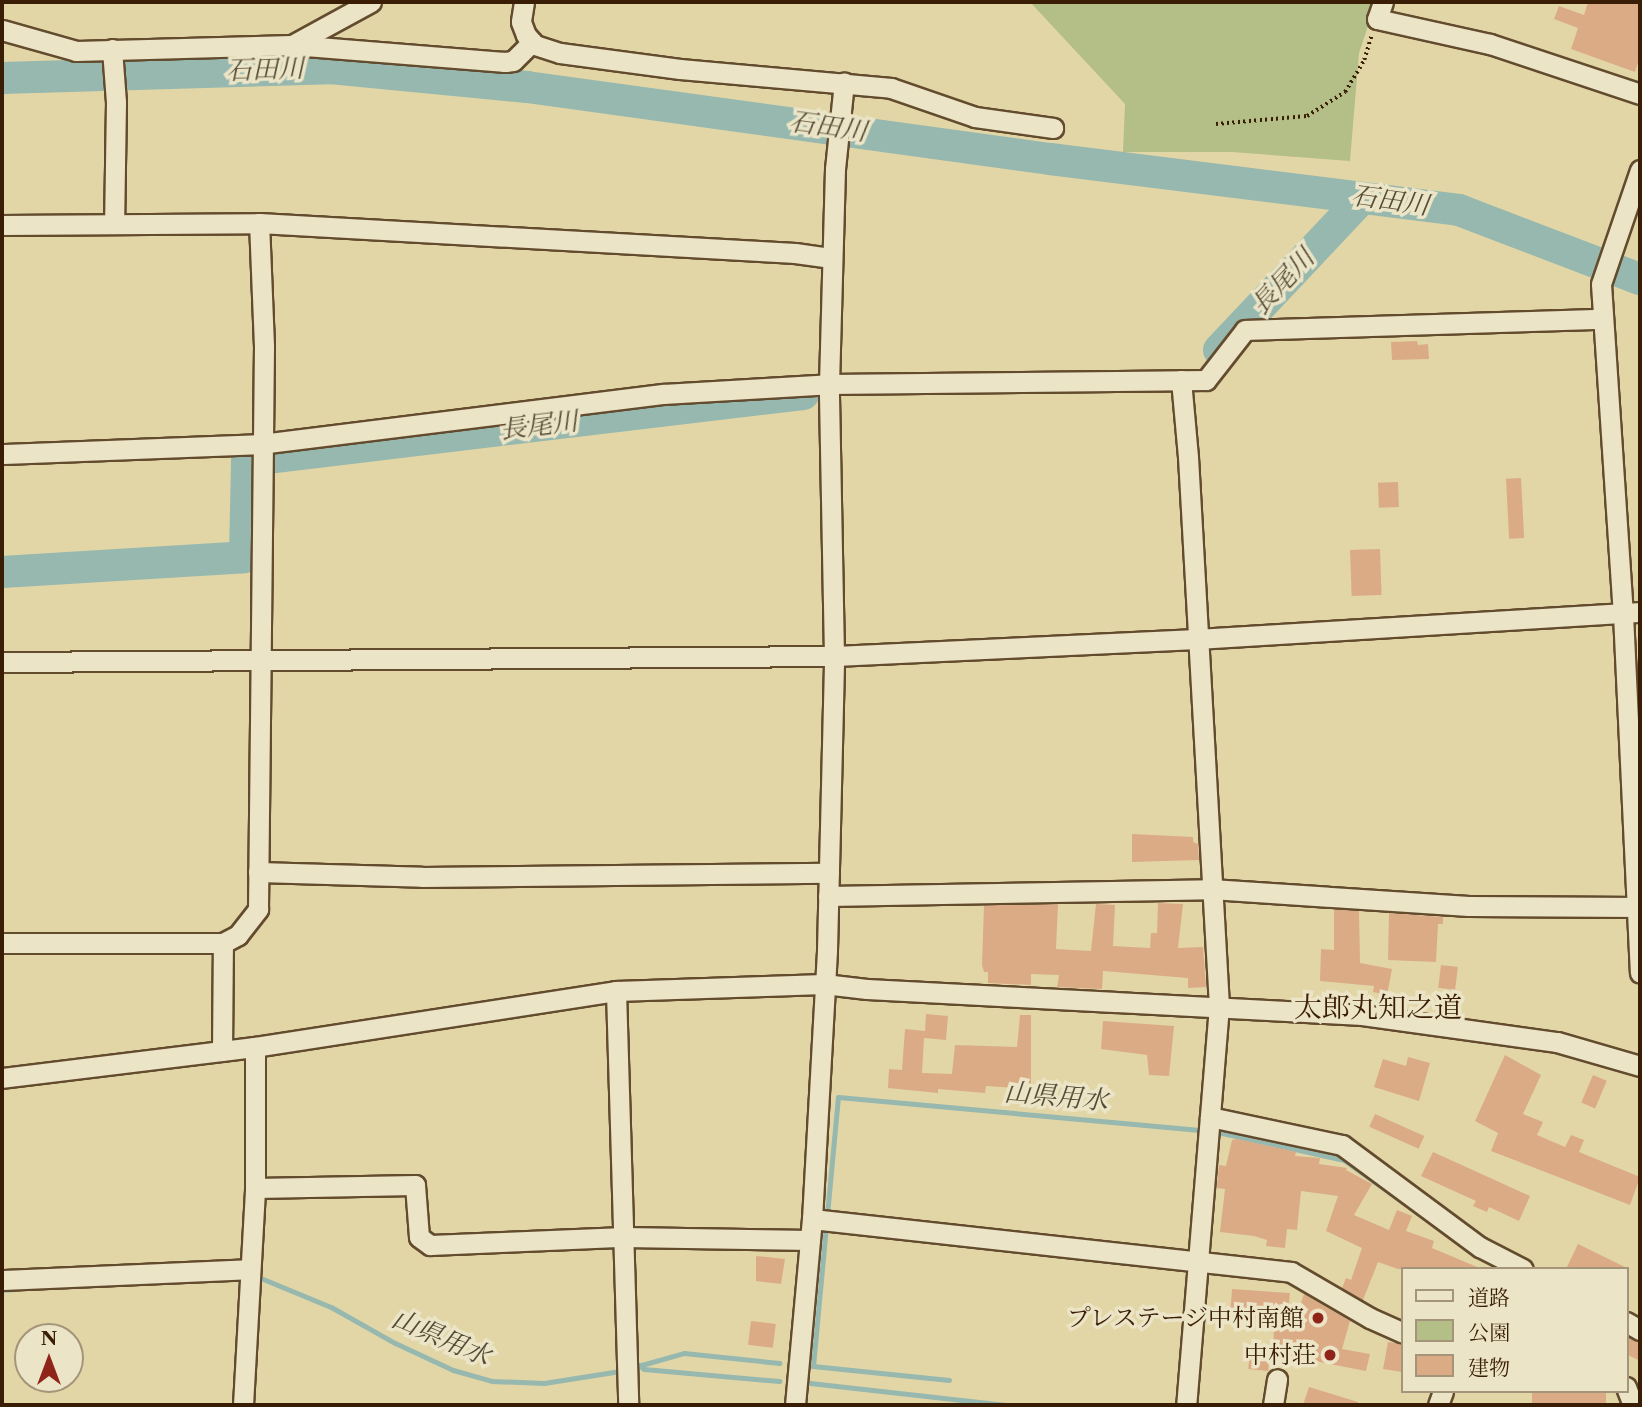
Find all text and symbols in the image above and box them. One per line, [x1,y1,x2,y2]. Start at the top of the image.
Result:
water label: 石田川 [225,53,305,87]
water label: 石田川 [787,106,869,148]
water label: 石田川 [1349,180,1431,222]
water label: 長尾川 [1245,243,1321,321]
water label: 長尾川 [498,406,580,446]
district label: 太郎丸知之道 [1294,990,1462,1024]
water label: 山県用水 [1003,1077,1109,1117]
legend [1400,1267,1628,1393]
text: 道路 [1468,1285,1510,1310]
water label: 山県用水 [387,1303,495,1373]
place label: プレステージ中村南館 [1064,1304,1304,1332]
marker: プレステージ中村南館 [1310,1310,1326,1326]
text: 公園 [1468,1320,1510,1345]
north arrow [14,1323,84,1393]
text: N [41,1327,57,1350]
place label: 中村荘 [1244,1341,1316,1369]
marker: 中村荘 [1322,1347,1338,1363]
text: 建物 [1468,1355,1510,1380]

